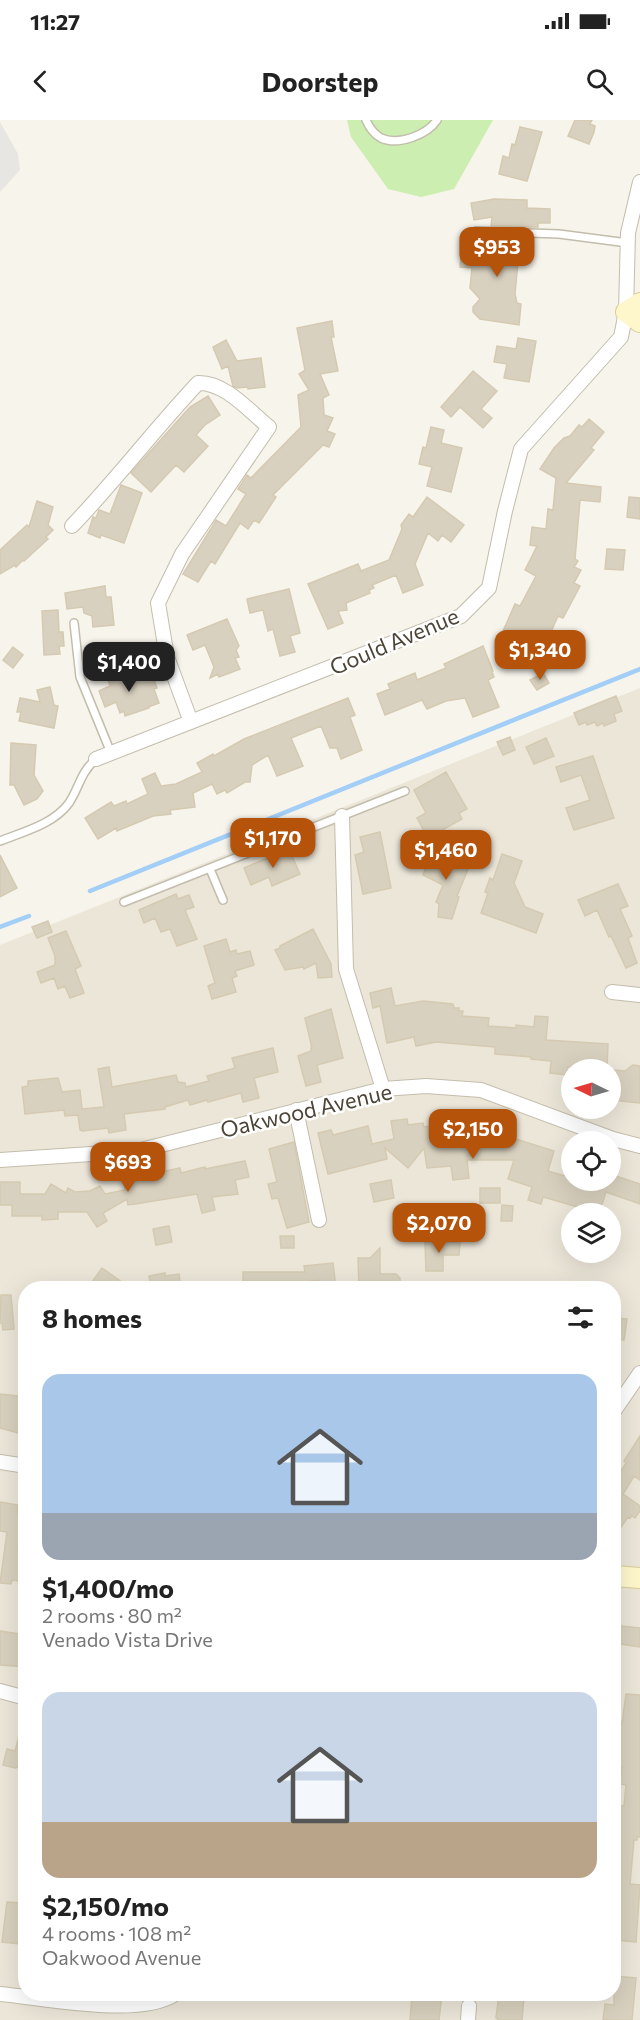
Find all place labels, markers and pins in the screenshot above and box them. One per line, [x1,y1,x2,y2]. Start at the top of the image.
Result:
pin: $953 [461,227,533,278]
pin: $1,340 [491,630,589,681]
pin: $1,400 [80,642,178,693]
pin: $1,170 [224,818,322,869]
pin: $1,460 [397,830,495,881]
pin: $2,150 [424,1109,522,1160]
pin: $693 [92,1142,164,1193]
pin: $2,070 [390,1203,488,1254]

